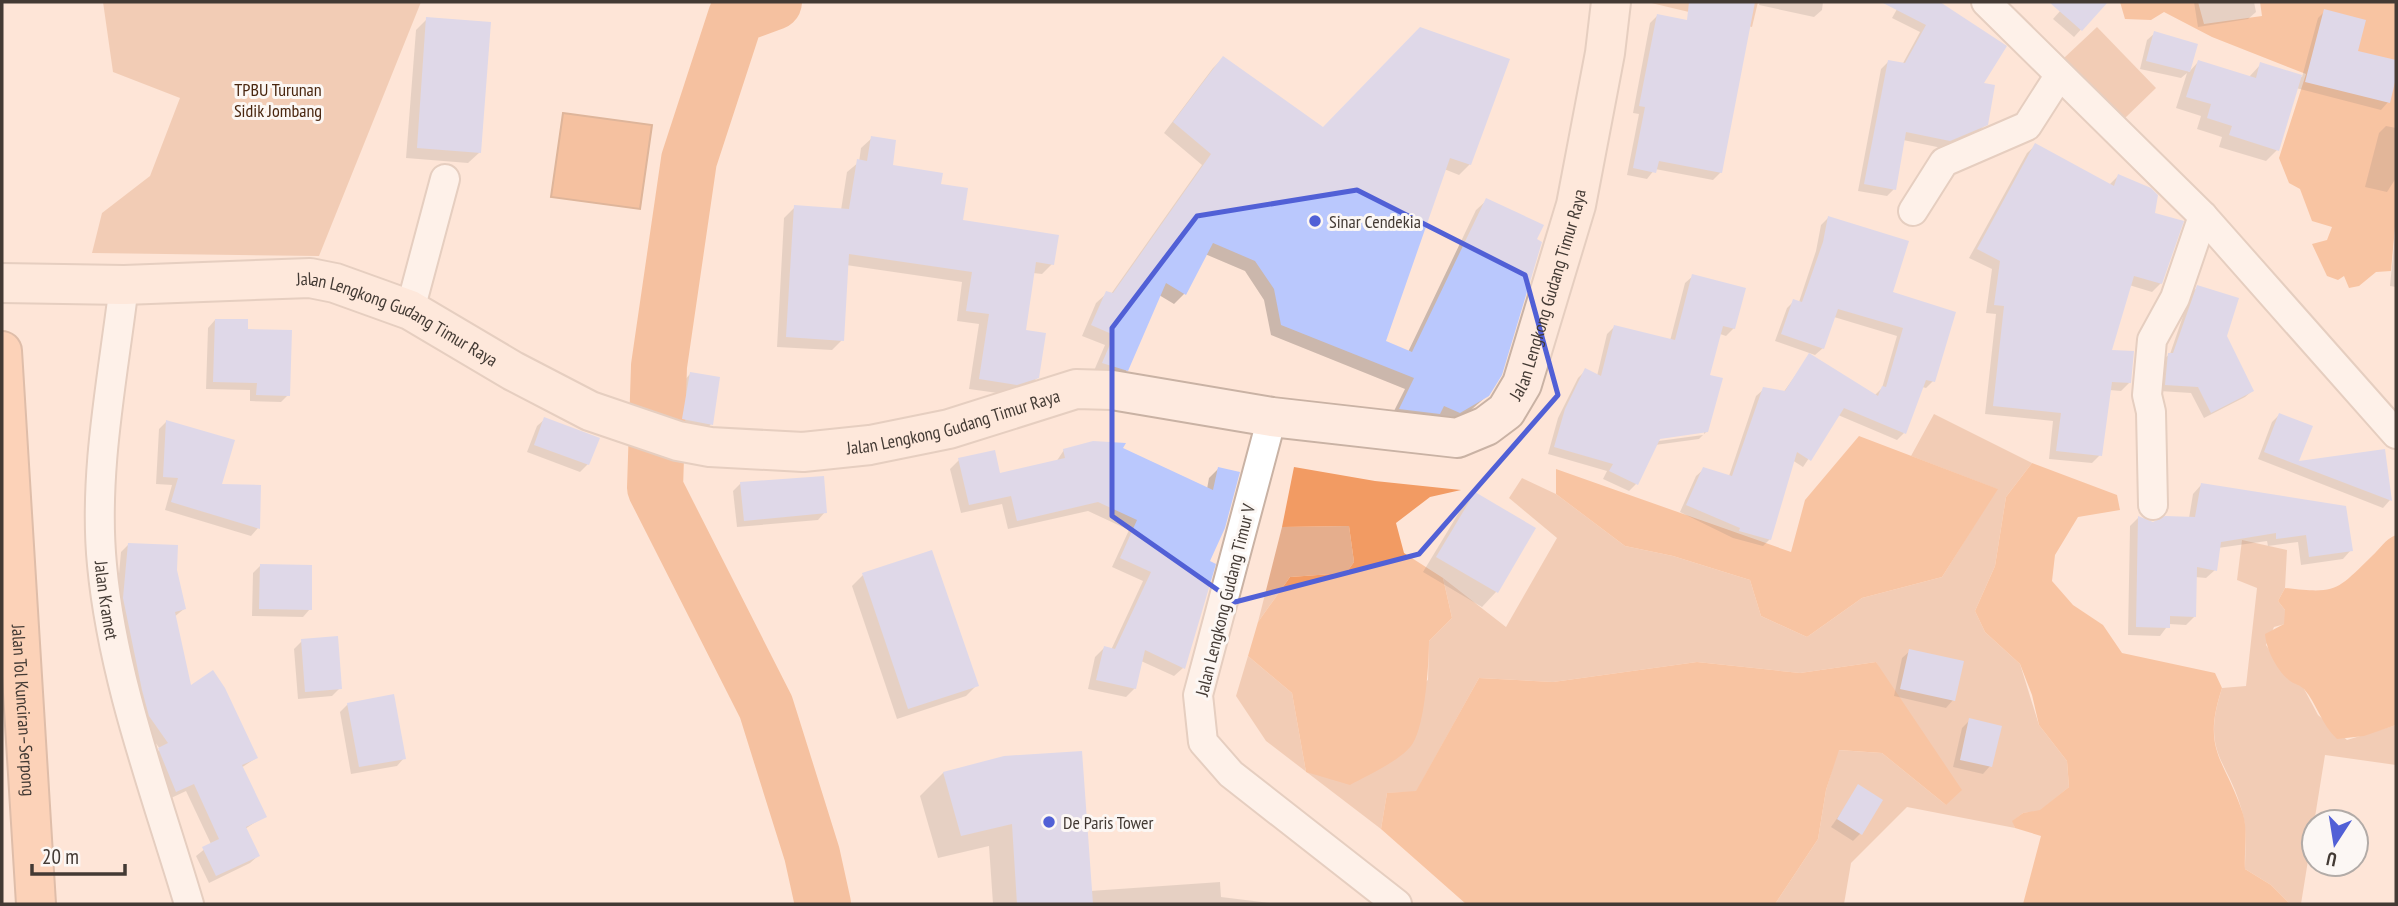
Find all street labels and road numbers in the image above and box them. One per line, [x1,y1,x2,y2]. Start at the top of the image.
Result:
street label: Jalan Lengkong Gudang Timur Raya [1503,187,1590,405]
street label: Jalan Lengkong Gudang Timur Raya [295,266,502,371]
street label: Jalan Lengkong Gudang Timur Raya [844,383,1062,459]
street label: Jalan Lengkong Gudang Timur V [1190,501,1260,699]
street label: Jalan Kramet [90,559,124,642]
street label: Jalan Tol Kunciran–Serpong [7,623,41,797]

